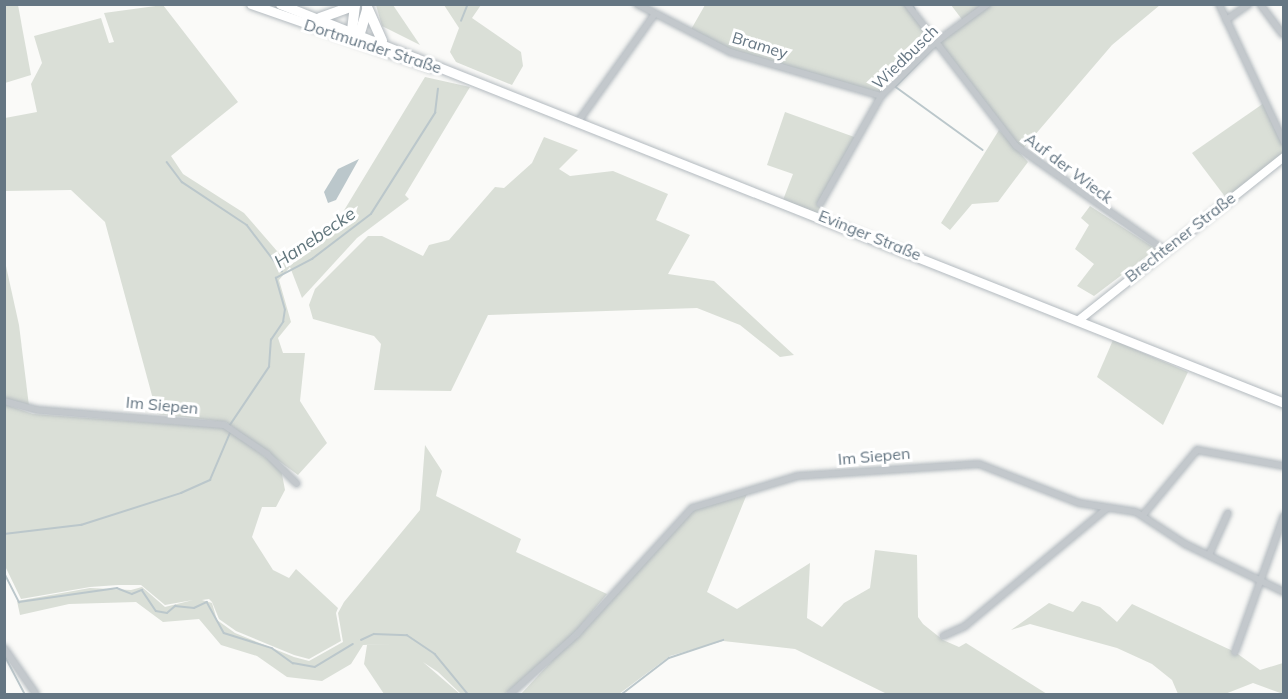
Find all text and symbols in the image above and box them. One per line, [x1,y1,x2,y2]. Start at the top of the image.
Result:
street label: Dortmunder Straße [302,15,444,77]
street label: Wiedbusch [868,21,942,93]
street label: Bramey [730,27,790,63]
street label: Auf der Wieck [1021,129,1117,207]
street label: Brechtener Straße [1121,188,1239,286]
water label: Hanebecke [270,203,360,273]
street label: Evinger Straße [816,206,924,264]
street label: Im Siepen [125,392,199,418]
street label: Im Siepen [837,443,911,469]

